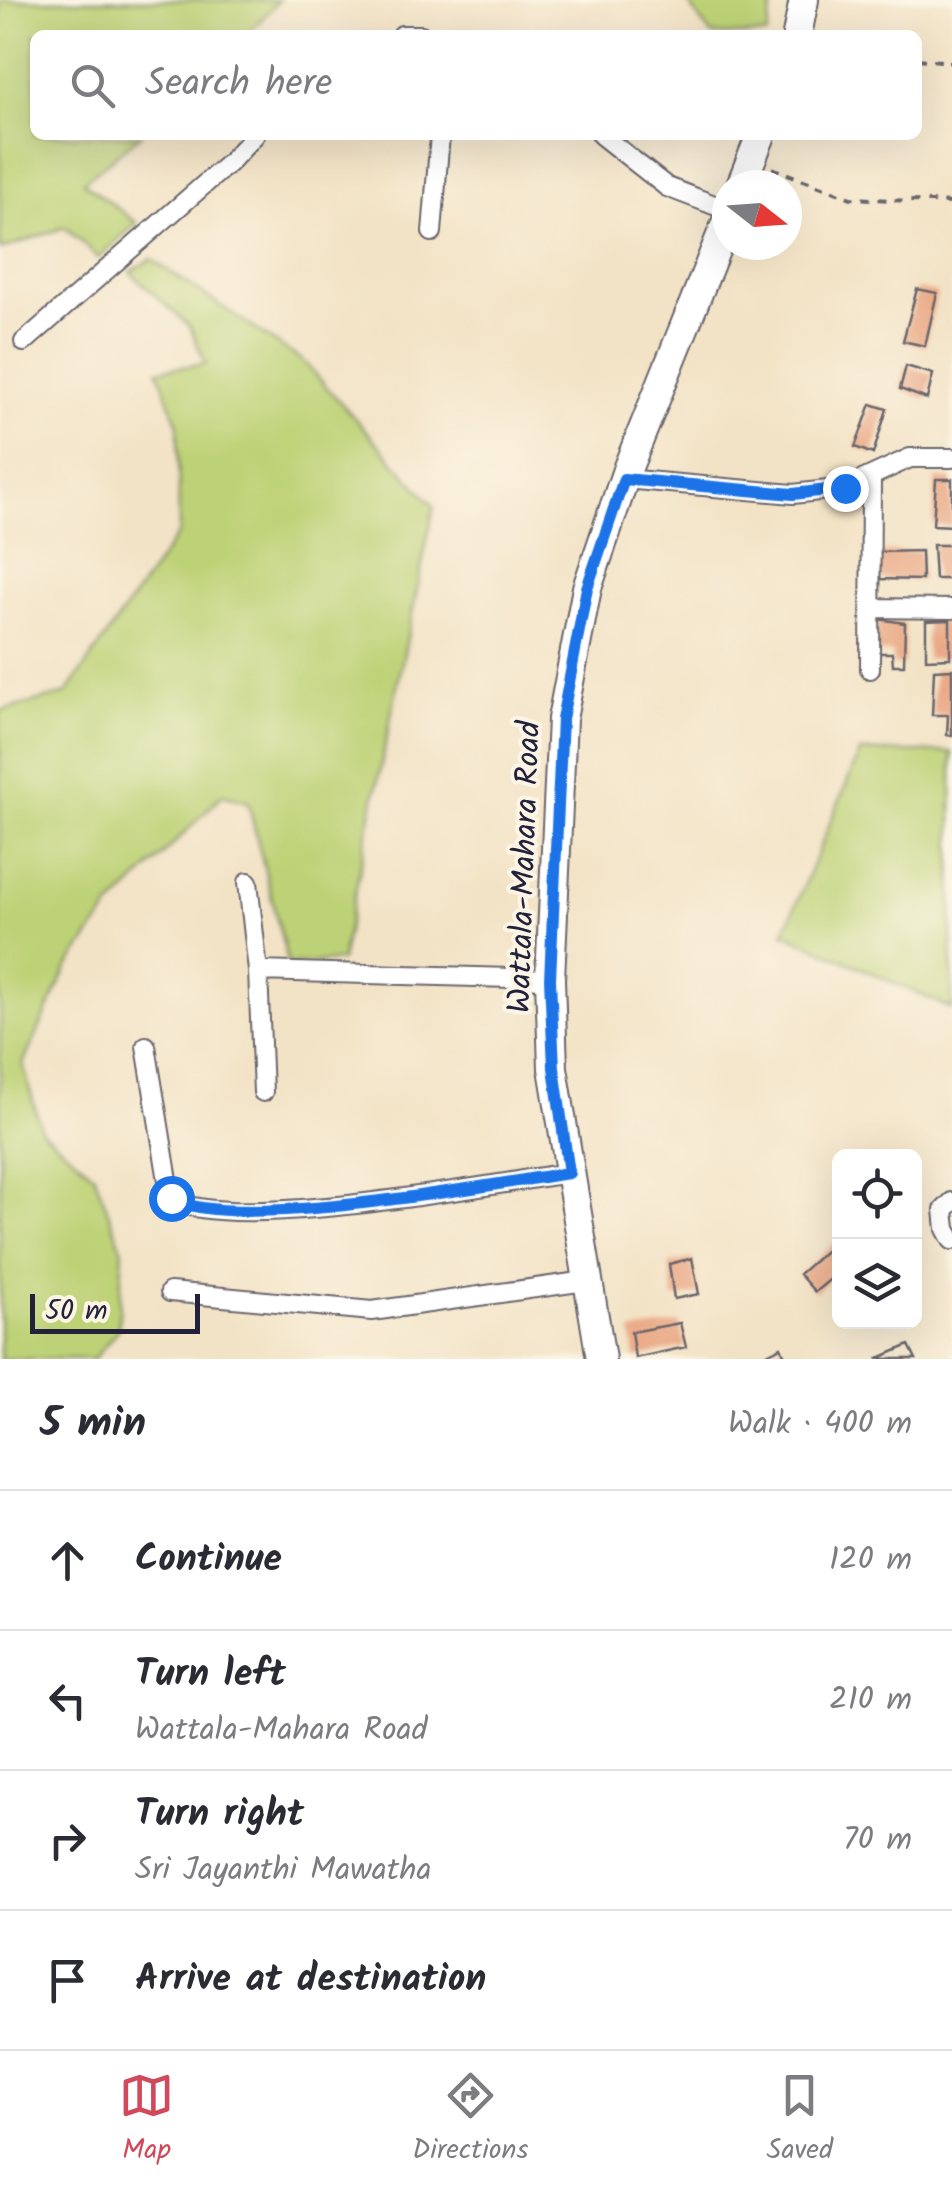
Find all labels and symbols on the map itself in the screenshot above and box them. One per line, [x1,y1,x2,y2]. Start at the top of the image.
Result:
north arrow [712,170,802,260]
route end [823,466,869,512]
street label: Wattala-Mahara Road [495,719,556,1014]
route start [149,1176,195,1222]
scale bar [30,1289,200,1334]

